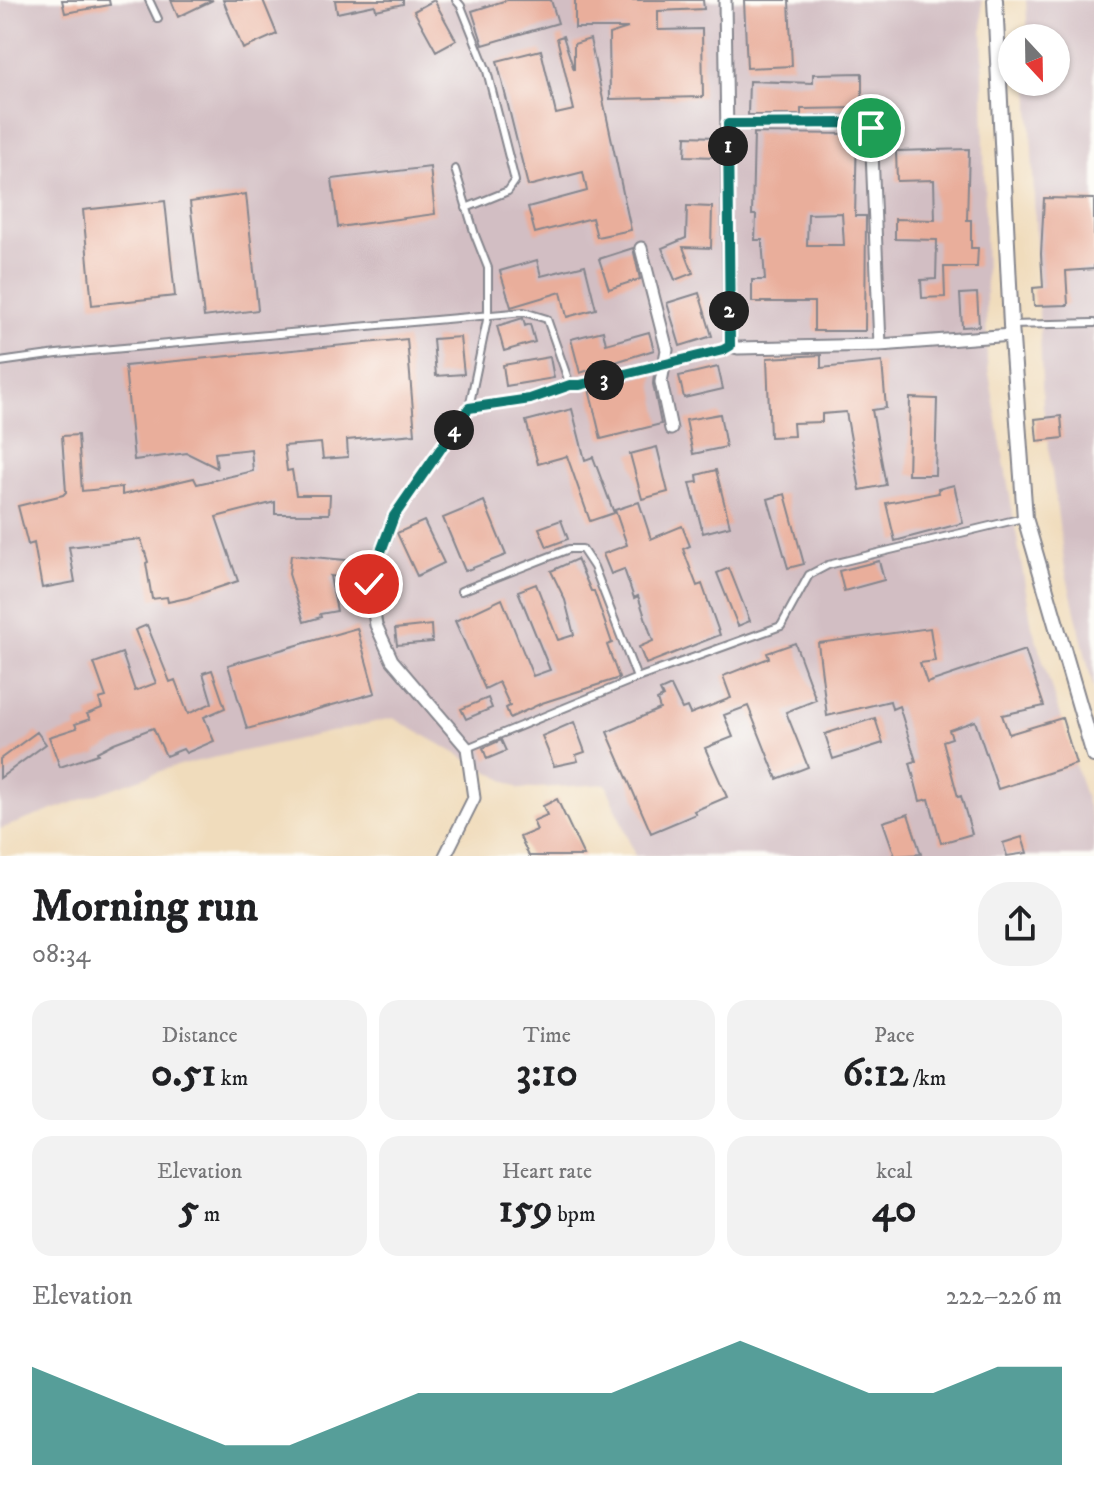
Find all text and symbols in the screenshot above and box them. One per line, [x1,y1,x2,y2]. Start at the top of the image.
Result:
north arrow [998,24,1070,96]
map controls [998,24,1070,96]
pin [837,94,905,162]
icon: arrive [849,106,893,150]
pin: 1 [708,126,748,166]
text: 1 [724,132,732,159]
pin: 2 [709,291,749,331]
text: 2 [724,297,734,324]
pin: 3 [584,360,624,400]
text: 3 [600,366,608,393]
pin: 4 [434,410,474,450]
text: 4 [448,416,460,443]
pin [335,550,403,618]
icon: check [347,562,391,606]
text: Morning run [32,880,258,935]
button: share [978,882,1062,966]
text: 08:34 [32,938,90,971]
text: Distance [162,1022,238,1049]
text: Time [523,1022,571,1049]
text: Pace [874,1022,915,1049]
text: 0.51 [151,1049,216,1099]
text: 3:10 [516,1049,578,1099]
text: 6:12 [842,1049,908,1099]
text: km [216,1065,248,1092]
text: /km [908,1065,946,1092]
text: Elevation [157,1158,242,1185]
text: Heart rate [502,1158,592,1185]
text: kcal [876,1158,912,1185]
text: 5 [179,1185,199,1235]
text: 159 [499,1185,553,1235]
text: 40 [872,1185,917,1235]
text: m [199,1201,220,1228]
text: bpm [553,1201,595,1228]
text: Elevation [32,1280,133,1313]
text: 222–226 m [946,1280,1062,1313]

